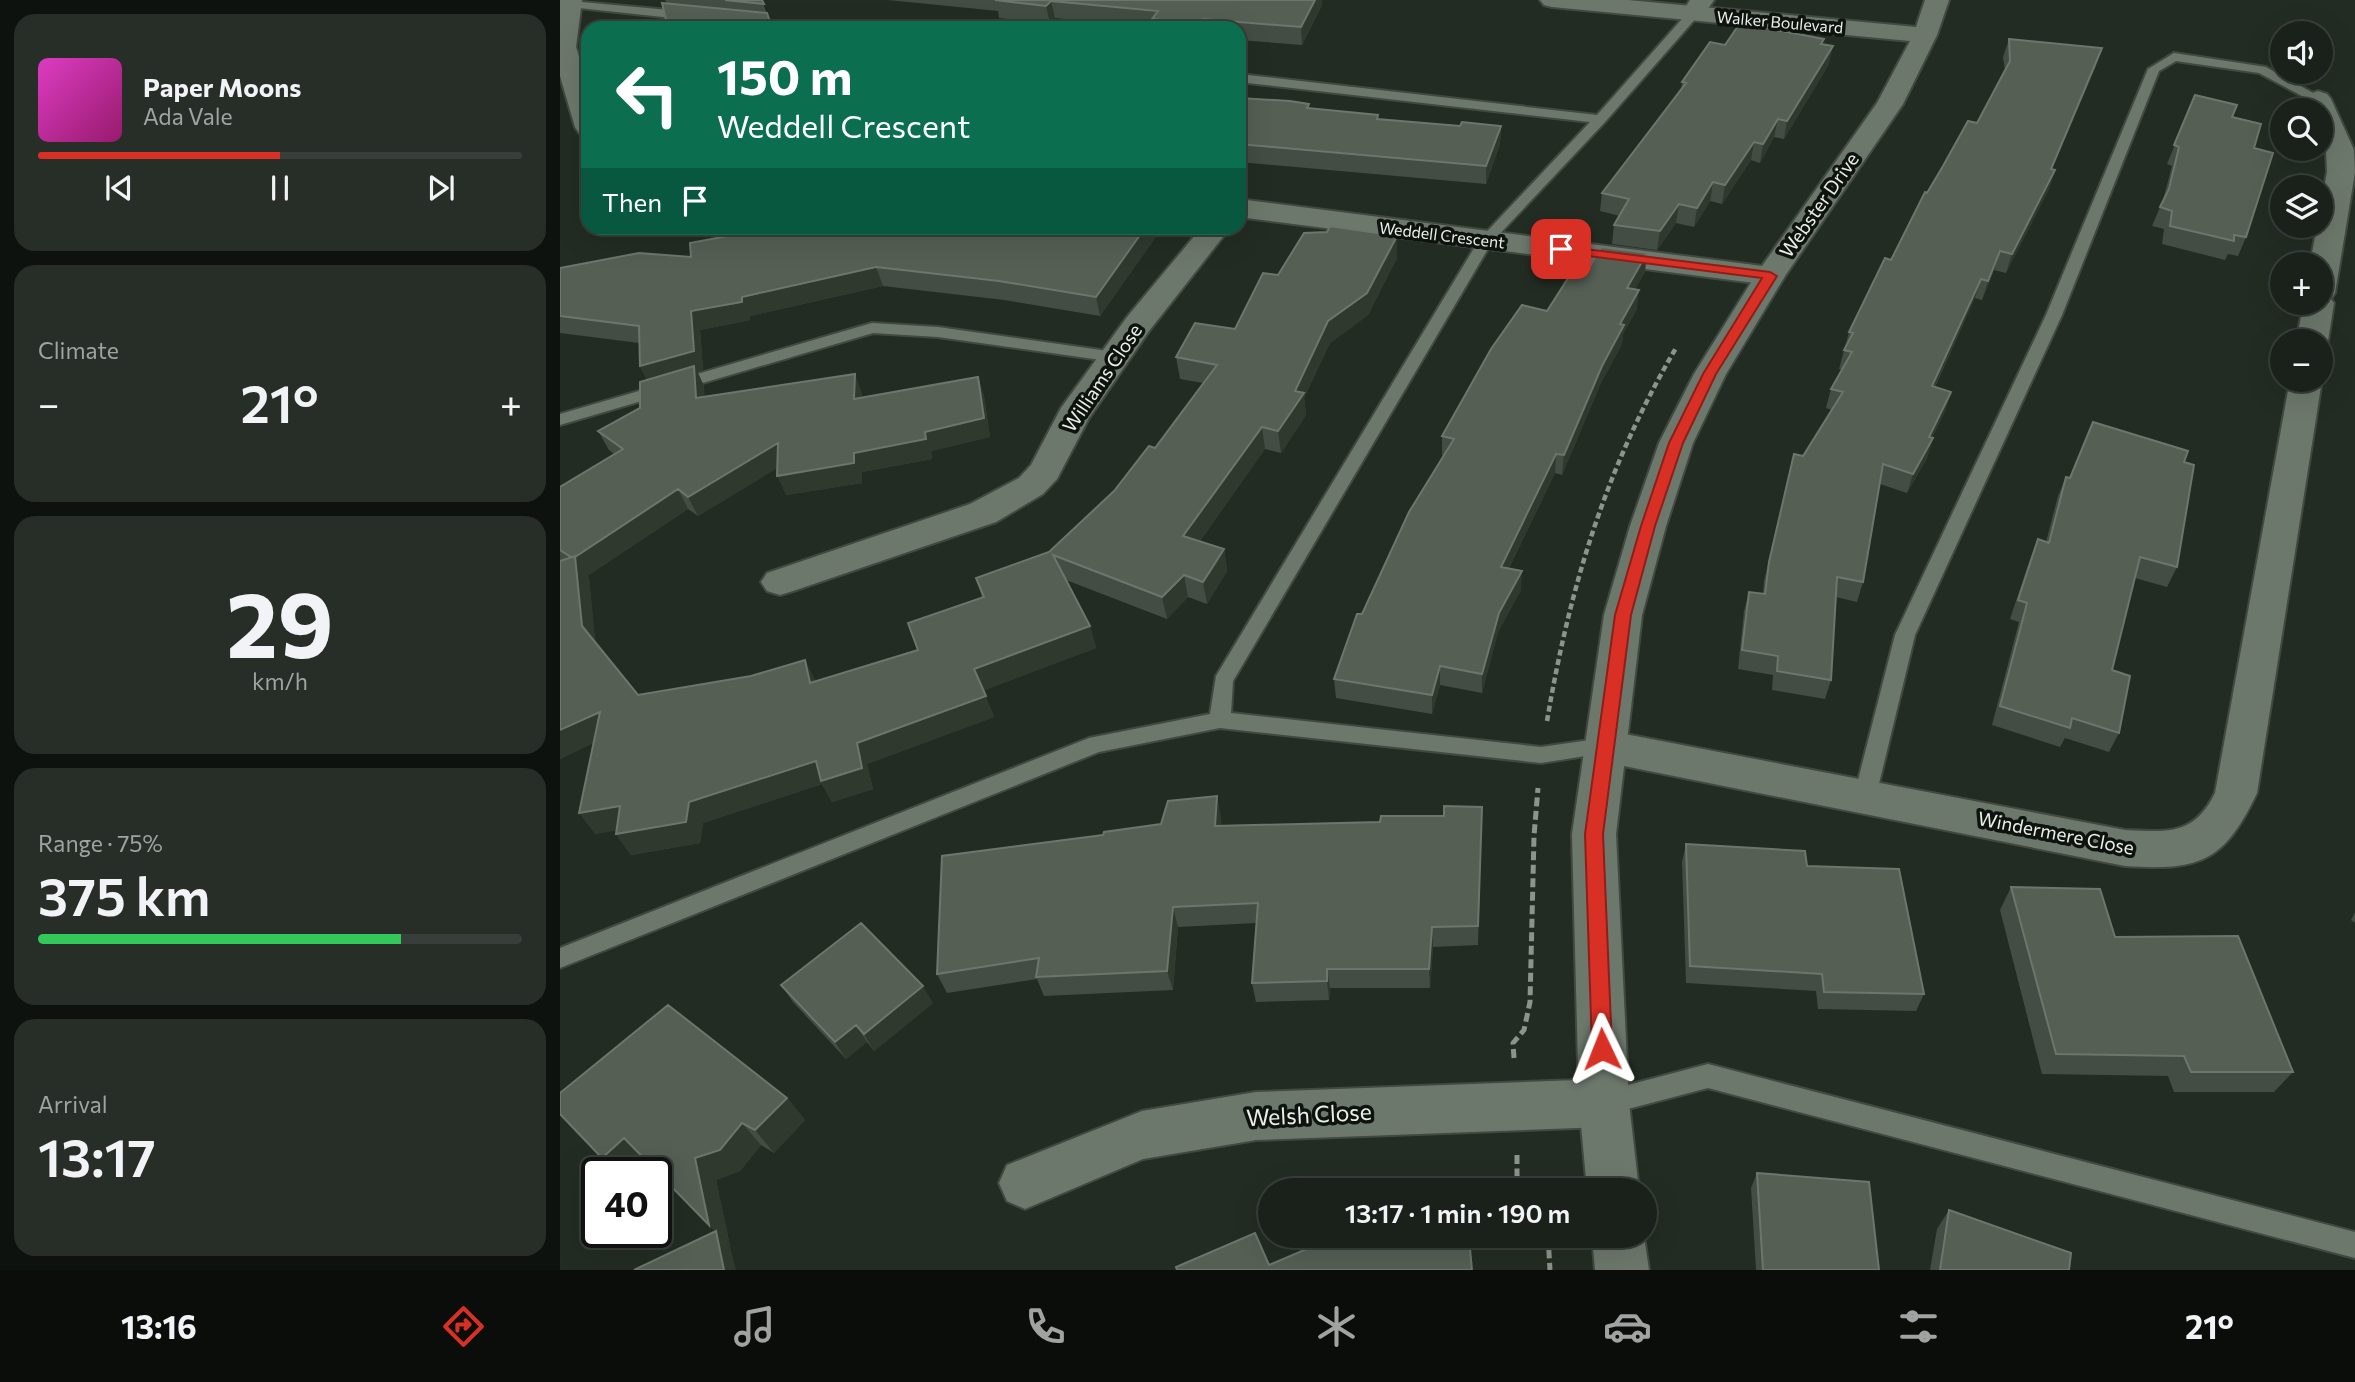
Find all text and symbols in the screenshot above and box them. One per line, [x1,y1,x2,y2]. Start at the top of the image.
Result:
street label: Walker Boulevard [1716,7,1844,37]
map controls [2270,21,2333,392]
button: sound [2270,21,2333,84]
text: 150 m [717,45,852,105]
icon: left [602,49,693,140]
text: Paper Moons [143,71,301,102]
button: search [2270,98,2333,161]
text: Ada Vale [143,102,233,130]
text: Weddell Crescent [717,105,970,145]
street label: Webster Drive [1774,148,1863,261]
icon: previous [100,169,138,207]
icon: pause [261,169,299,207]
icon: next [422,169,460,207]
button: layers [2270,175,2333,238]
icon: arrive [676,182,714,220]
text: Then [602,186,662,217]
street label: Weddell Crescent [1378,217,1506,252]
pin [1531,219,1591,279]
icon: arrive [1542,230,1580,268]
button: + [2270,252,2333,315]
street label: Williams Close [1057,319,1146,436]
button: − [2270,329,2333,392]
text: Climate [38,336,119,364]
text: 21° [240,370,319,434]
text: − [38,379,60,426]
text: + [500,379,522,426]
text: 29 [226,565,334,677]
text: km/h [252,667,308,695]
street label: Windermere Close [1976,806,2136,859]
text: Range · 75% [38,829,163,857]
text: 375 km [38,863,210,927]
position arrow [1565,1012,1639,1086]
text: Arrival [38,1090,108,1118]
street label: Welsh Close [1246,1097,1372,1131]
text: 13:17 [38,1124,156,1188]
speed limit sign: 40 [581,1157,672,1248]
text: 13:17 · 1 min · 190 m [1345,1197,1570,1228]
icon: directions [439,1302,488,1351]
icon: music [730,1302,779,1351]
icon: phone [1021,1302,1070,1351]
icon: climate [1312,1302,1361,1351]
icon: car [1603,1302,1652,1351]
icon: filters [1894,1302,1943,1351]
text: 13:16 [121,1306,197,1346]
text: 21° [2185,1306,2234,1346]

